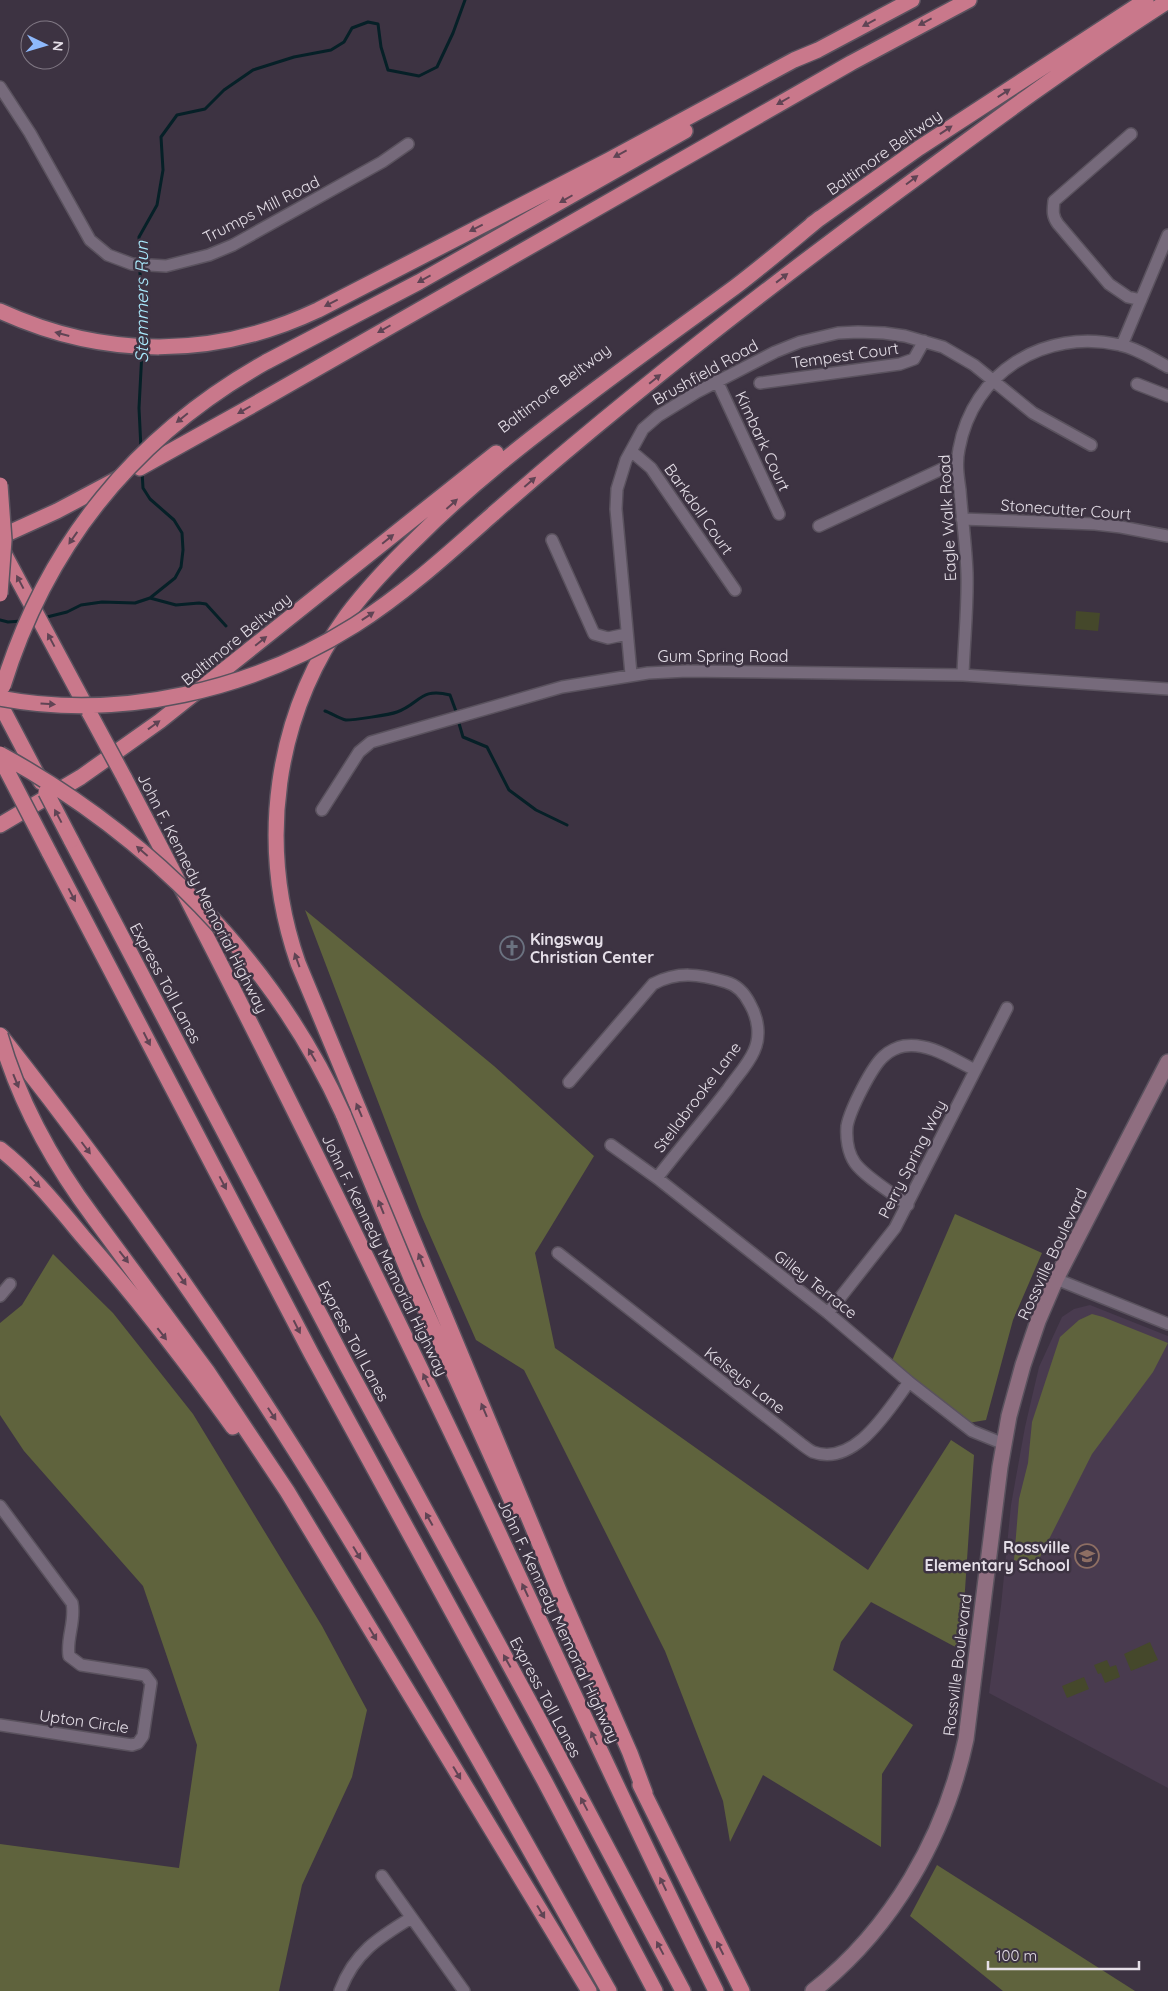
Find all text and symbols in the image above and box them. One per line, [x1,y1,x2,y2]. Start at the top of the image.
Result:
one-way arrow [919,18,932,27]
one-way arrow [861,19,876,27]
north arrow [20,20,70,70]
text: N [49,40,67,52]
one-way arrow [997,88,1011,97]
one-way arrow [776,97,790,105]
street label: Baltimore Beltway [823,105,945,199]
one-way arrow [939,125,953,135]
one-way arrow [613,150,628,158]
street label: Trumps Mill Road [199,171,323,247]
one-way arrow [905,175,918,186]
one-way arrow [559,195,572,204]
one-way arrow [469,224,483,232]
water label: Stemmers Run [130,240,153,363]
one-way arrow [775,273,789,283]
one-way arrow [417,275,431,283]
one-way arrow [324,299,339,307]
one-way arrow [378,325,391,334]
one-way arrow [54,330,70,338]
street label: Brushfield Road [649,335,761,409]
street label: Tempest Court [790,338,900,372]
street label: Baltimore Beltway [494,339,614,437]
one-way arrow [648,373,661,384]
street label: Kimbark Court [731,388,795,494]
one-way arrow [237,406,250,415]
one-way arrow [175,413,188,423]
street label: Eagle Walk Road [934,454,960,582]
street label: Barkdoll Court [660,460,738,558]
one-way arrow [523,477,536,488]
street label: Stonecutter Court [1000,494,1132,524]
one-way arrow [445,499,458,510]
one-way arrow [68,531,78,545]
one-way arrow [381,534,394,545]
one-way arrow [15,575,24,589]
street label: Baltimore Beltway [177,588,295,690]
one-way arrow [361,611,375,621]
one-way arrow [47,633,55,647]
one-way arrow [254,635,267,646]
street label: Gum Spring Road [658,646,788,666]
one-way arrow [41,700,57,708]
one-way arrow [147,720,161,730]
street label: John F. Kennedy Memorial Highway [134,770,272,1016]
one-way arrow [54,809,63,823]
one-way arrow [136,845,148,857]
one-way arrow [68,888,76,902]
street label: Express Toll Lanes [126,919,206,1047]
place label: Kingsway Christian Center [530,929,654,967]
church icon: Kingsway Christian Center [499,935,525,961]
one-way arrow [293,952,300,967]
one-way arrow [143,1032,151,1046]
street label: Stellabrooke Lane [649,1038,745,1156]
one-way arrow [308,1049,317,1062]
one-way arrow [12,1074,20,1089]
street label: Perry Spring Way [874,1096,950,1222]
one-way arrow [355,1102,363,1117]
street label: John F. Kennedy Memorial Highway [318,1131,452,1379]
one-way arrow [81,1141,91,1155]
one-way arrow [29,1176,41,1188]
one-way arrow [218,1176,227,1190]
street label: Rossville Boulevard [1013,1185,1091,1323]
one-way arrow [377,1199,384,1214]
street label: Gilley Terrace [770,1245,862,1323]
one-way arrow [119,1250,129,1264]
one-way arrow [417,1252,425,1267]
one-way arrow [177,1272,187,1286]
street label: Express Toll Lanes [314,1277,394,1405]
one-way arrow [293,1320,301,1334]
one-way arrow [157,1327,168,1340]
street label: Kelseys Lane [701,1342,789,1418]
one-way arrow [422,1373,430,1387]
one-way arrow [480,1402,488,1417]
one-way arrow [267,1407,277,1421]
street label: John F. Kennedy Memorial Highway [494,1496,624,1746]
one-way arrow [425,1511,433,1526]
place label: Rossville Elementary School [925,1537,1070,1575]
school or university icon: Rossville Elementary School [1074,1543,1100,1569]
one-way arrow [352,1546,361,1559]
one-way arrow [521,1583,529,1597]
street label: Rossville Boulevard [938,1593,976,1737]
one-way arrow [368,1627,378,1640]
street label: Express Toll Lanes [506,1633,586,1761]
one-way arrow [503,1654,511,1669]
street label: Upton Circle [38,1705,130,1737]
one-way arrow [590,1730,598,1745]
one-way arrow [452,1767,461,1780]
one-way arrow [580,1797,588,1812]
one-way arrow [659,1877,668,1892]
one-way arrow [537,1905,546,1918]
scale bar [988,1938,1139,1970]
one-way arrow [716,1940,724,1955]
one-way arrow [656,1941,665,1955]
text: 100 m [996,1946,1037,1965]

